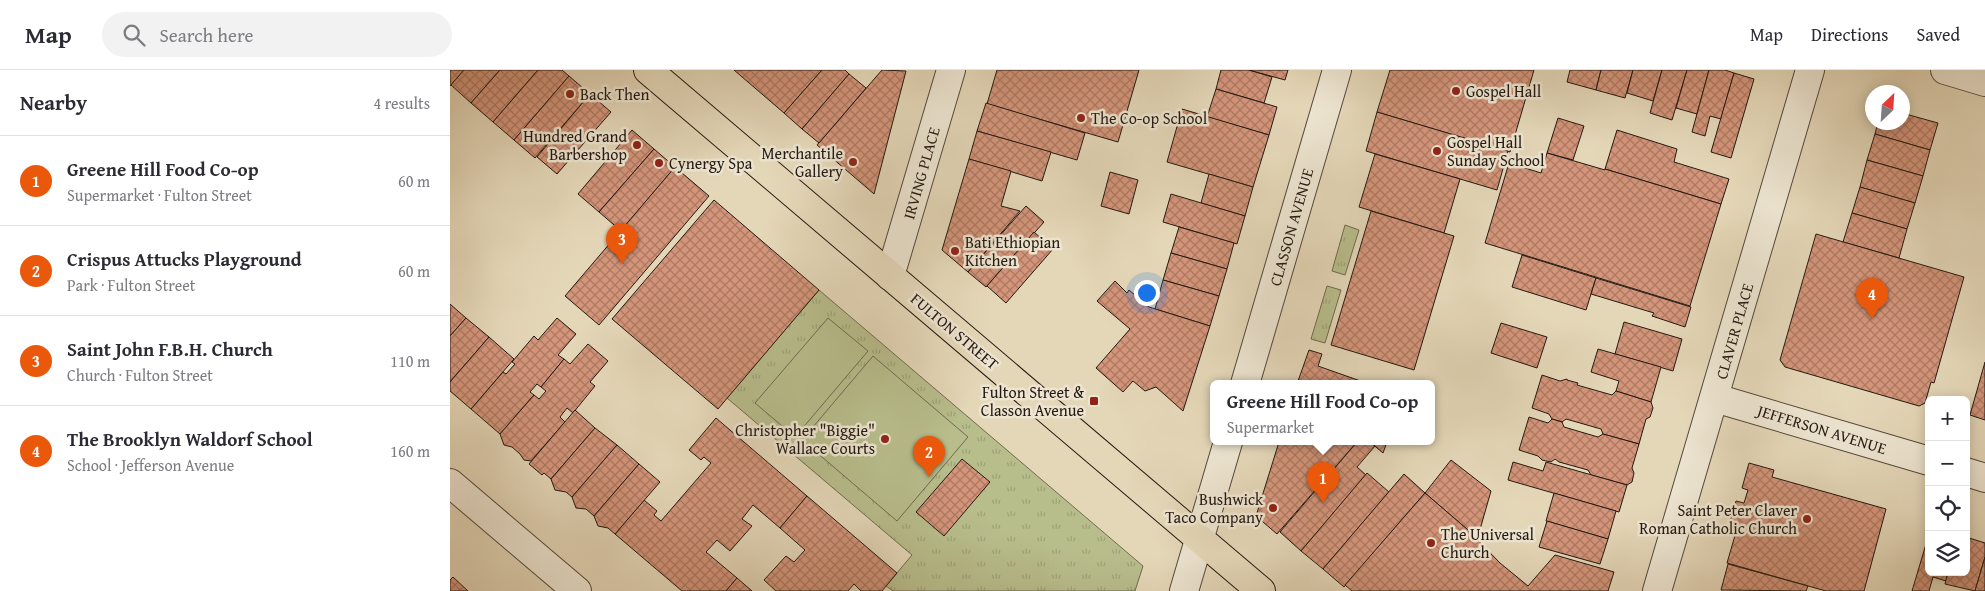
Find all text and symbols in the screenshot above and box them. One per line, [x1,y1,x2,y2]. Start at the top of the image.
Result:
search box [102,12,452,57]
text: Map [25,17,72,52]
icon: search [120,21,148,49]
text: Search here [160,21,253,49]
text: Map [1750,21,1783,48]
text: Directions [1811,21,1888,48]
text: Saved [1916,21,1960,48]
place label: Gospel Hall [1466,79,1542,103]
place label: Back Then [580,82,650,106]
marker: Gospel Hall [1450,85,1462,97]
north arrow [1865,85,1910,130]
text: Nearby [20,87,87,118]
marker: Back Then [564,88,576,100]
text: 4 results [373,91,430,115]
place label: The Co-op School [1091,106,1208,130]
marker: The Co-op School [1075,112,1087,124]
place label: Hundred Grand Barbershop [523,124,627,166]
street label: IRVING PLACE [896,124,946,222]
place label: Gospel Hall Sunday School [1447,130,1545,172]
marker: Hundred Grand Barbershop [631,139,643,151]
place label: Merchantile Gallery [762,141,843,183]
marker: Gospel Hall Sunday School [1431,145,1443,157]
place label: Cynergy Spa [669,151,753,175]
text: Greene Hill Food Co-op [67,155,258,183]
marker: Merchantile Gallery [847,156,859,168]
marker: Cynergy Spa [653,157,665,169]
street label: CLASSON AVENUE [1263,165,1319,289]
text: 1 [32,169,40,193]
text: 60 m [398,169,430,193]
text: Supermarket · Fulton Street [67,183,252,207]
pin: 3 [606,223,638,264]
place label: Bati Ethiopian Kitchen [965,230,1060,272]
text: Crispus Attucks Playground [67,245,302,273]
marker: Bati Ethiopian Kitchen [949,245,961,257]
text: 2 [32,259,40,283]
text: 60 m [398,259,430,283]
text: Park · Fulton Street [67,273,195,297]
pin: 4 [1856,278,1888,319]
your location [1134,280,1160,306]
street label: CLAVER PLACE [1709,280,1759,382]
street label: FULTON STREET [906,287,1004,375]
text: Saint John F.B.H. Church [67,335,273,363]
text: 3 [32,349,40,373]
text: 110 m [390,349,430,373]
text: Church · Fulton Street [67,363,213,387]
place label: Fulton Street & Classon Avenue [981,380,1084,422]
popup [1210,380,1435,445]
text: Greene Hill Food Co-op [1227,387,1418,415]
marker: Fulton Street & Classon Avenue [1088,395,1100,407]
map controls [1925,396,1970,576]
button: + [1925,396,1970,441]
street label: JEFFERSON AVENUE [1753,397,1889,460]
text: Supermarket [1227,415,1314,439]
place label: Christopher "Biggie" Wallace Courts [735,418,875,460]
text: The Brooklyn Waldorf School [67,425,313,453]
marker: Christopher "Biggie" Wallace Courts [879,433,891,445]
pin: 2 [913,436,945,477]
text: 4 [32,439,40,463]
text: 160 m [390,439,430,463]
button: − [1925,441,1970,486]
text: School · Jefferson Avenue [67,453,234,477]
pin: 1 [1307,462,1339,503]
button: locate [1925,486,1970,531]
place label: Bushwick Taco Company [1165,487,1264,529]
place label: Saint Peter Claver Roman Catholic Church [1639,498,1797,540]
marker: Bushwick Taco Company [1267,502,1279,514]
marker: Saint Peter Claver Roman Catholic Church [1801,513,1813,525]
place label: The Universal Church [1441,522,1535,564]
button: layers [1925,531,1970,576]
marker: The Universal Church [1425,537,1437,549]

